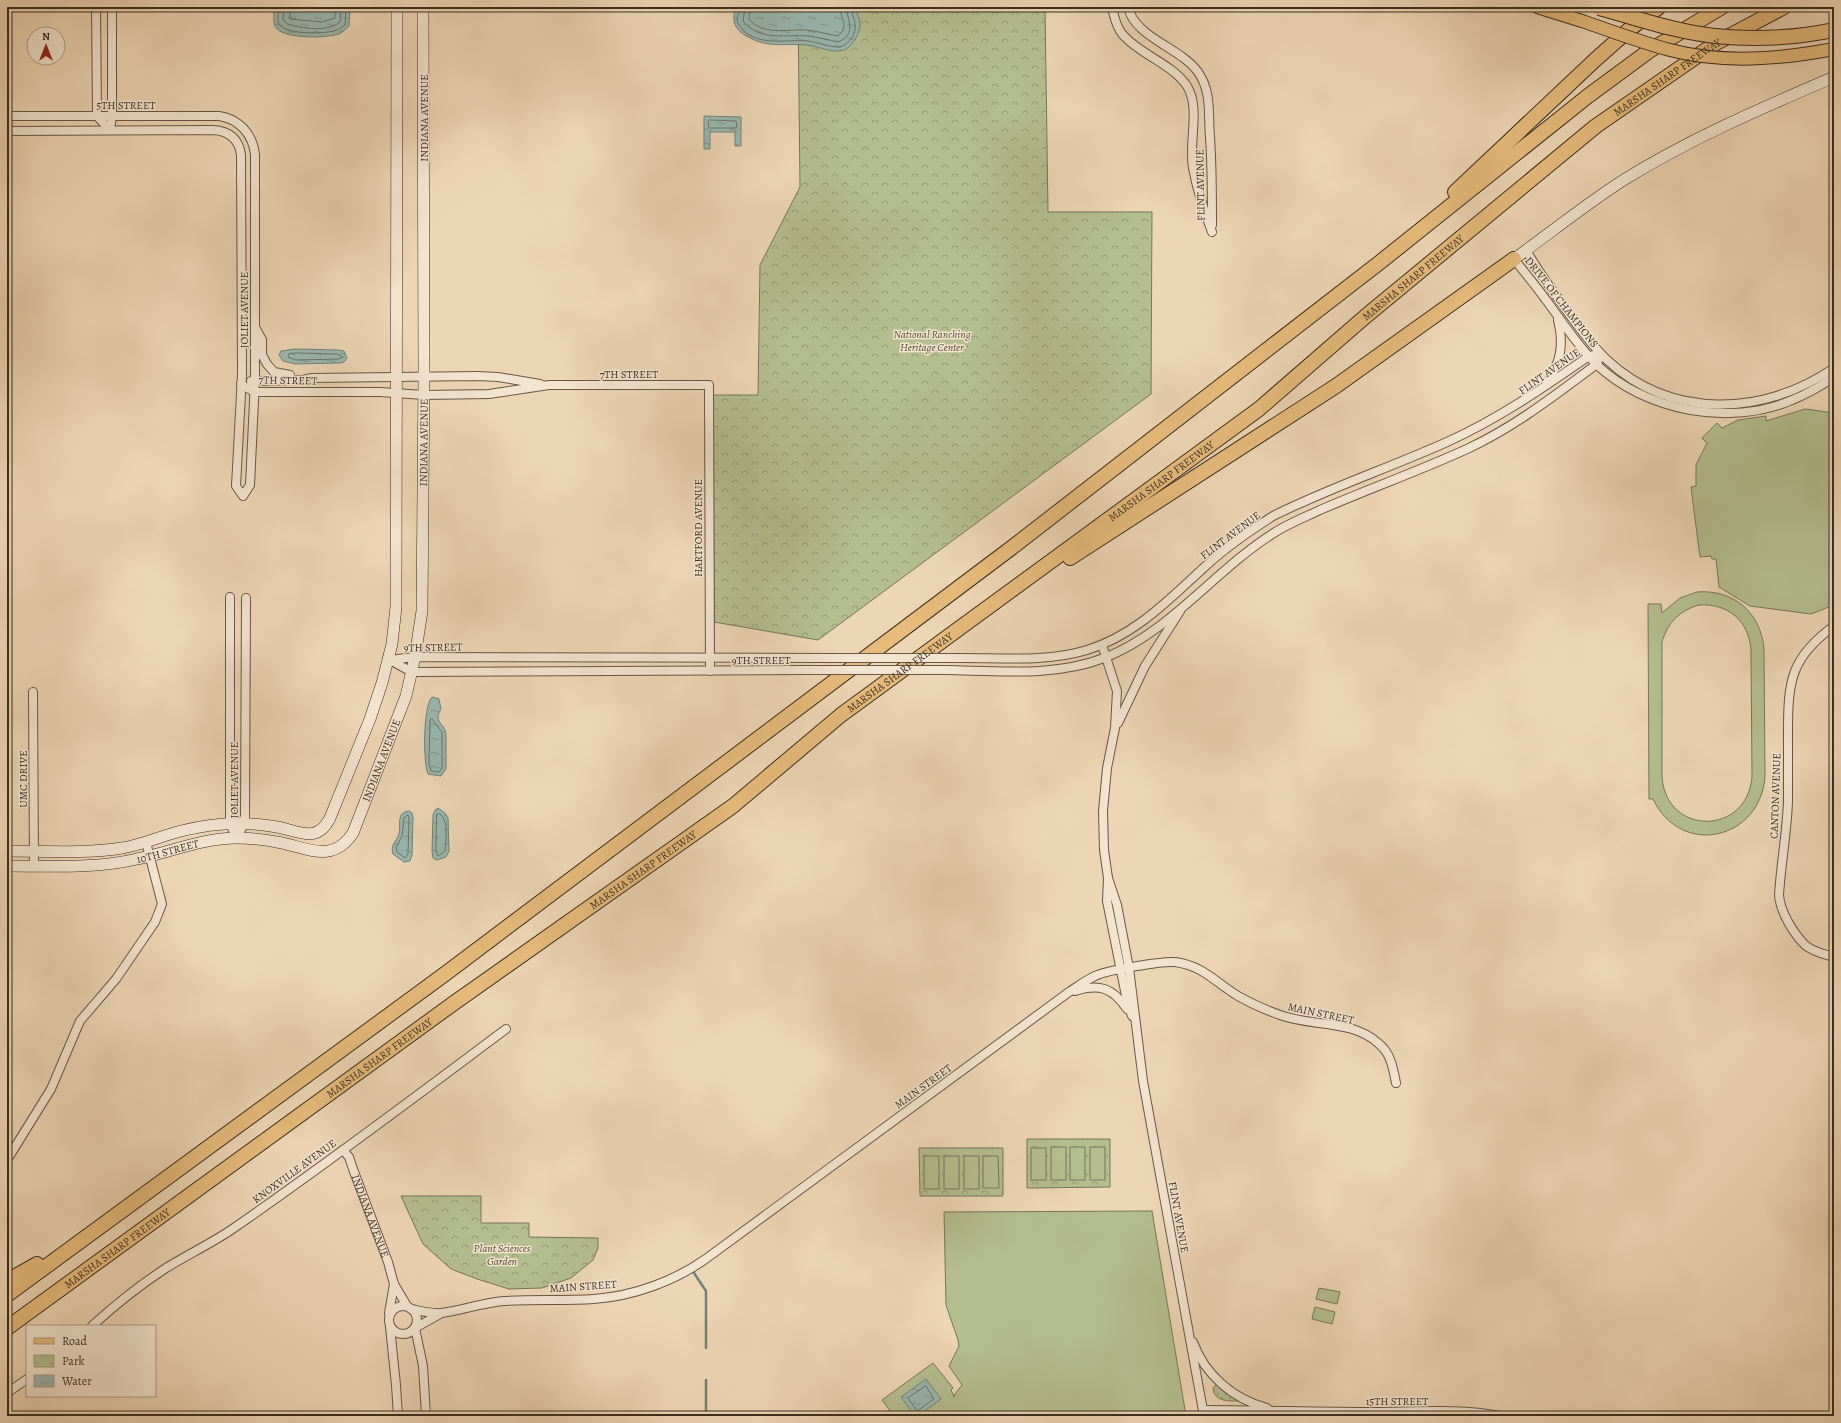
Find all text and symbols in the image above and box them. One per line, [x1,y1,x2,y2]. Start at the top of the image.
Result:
north arrow [26,26,66,66]
text: N [42,29,50,44]
street label: MARSHA SHARP FREEWAY [1611,34,1725,120]
street label: INDIANA AVENUE [417,74,432,162]
street label: 5TH STREET [97,98,155,113]
street label: FLINT AVENUE [1192,149,1209,221]
street label: MARSHA SHARP FREEWAY [1359,231,1468,324]
street label: DRIVE OF CHAMPIONS [1521,254,1602,351]
street label: JOLIET AVENUE [237,272,252,348]
park label: National Ranching Heritage Center [893,327,971,355]
street label: FLINT AVENUE [1516,345,1583,398]
street label: 7TH STREET [600,367,658,382]
street label: 7TH STREET [259,372,317,389]
street label: INDIANA AVENUE [416,399,432,486]
street label: MARSHA SHARP FREEWAY [1105,437,1218,525]
street label: HARTFORD AVENUE [691,479,706,577]
street label: FLINT AVENUE [1197,508,1264,563]
street label: MARSHA SHARP FREEWAY [844,628,957,716]
street label: 9TH STREET [403,639,463,656]
street label: 9TH STREET [731,653,791,668]
street label: INDIANA AVENUE [359,717,404,804]
street label: JOLIET AVENUE [227,742,242,818]
street label: UMC DRIVE [16,750,31,808]
street label: CANTON AVENUE [1767,753,1784,839]
street label: MARSHA SHARP FREEWAY [587,826,701,913]
street label: 10TH STREET [135,836,200,867]
street label: MAIN STREET [1286,999,1355,1028]
street label: MARSHA SHARP FREEWAY [323,1014,436,1102]
street label: MAIN STREET [892,1061,955,1112]
street label: KNOXVILLE AVENUE [249,1136,339,1207]
street label: INDIANA AVENUE [348,1172,393,1260]
street label: FLINT AVENUE [1165,1180,1192,1254]
street label: MARSHA SHARP FREEWAY [61,1204,174,1292]
park label: Plant Sciences Garden [474,1241,531,1269]
street label: MAIN STREET [549,1277,617,1296]
legend [26,1325,156,1397]
text: Road [62,1333,88,1349]
text: Park [62,1353,85,1369]
text: Water [61,1373,92,1389]
street label: 15TH STREET [1366,1394,1428,1409]

